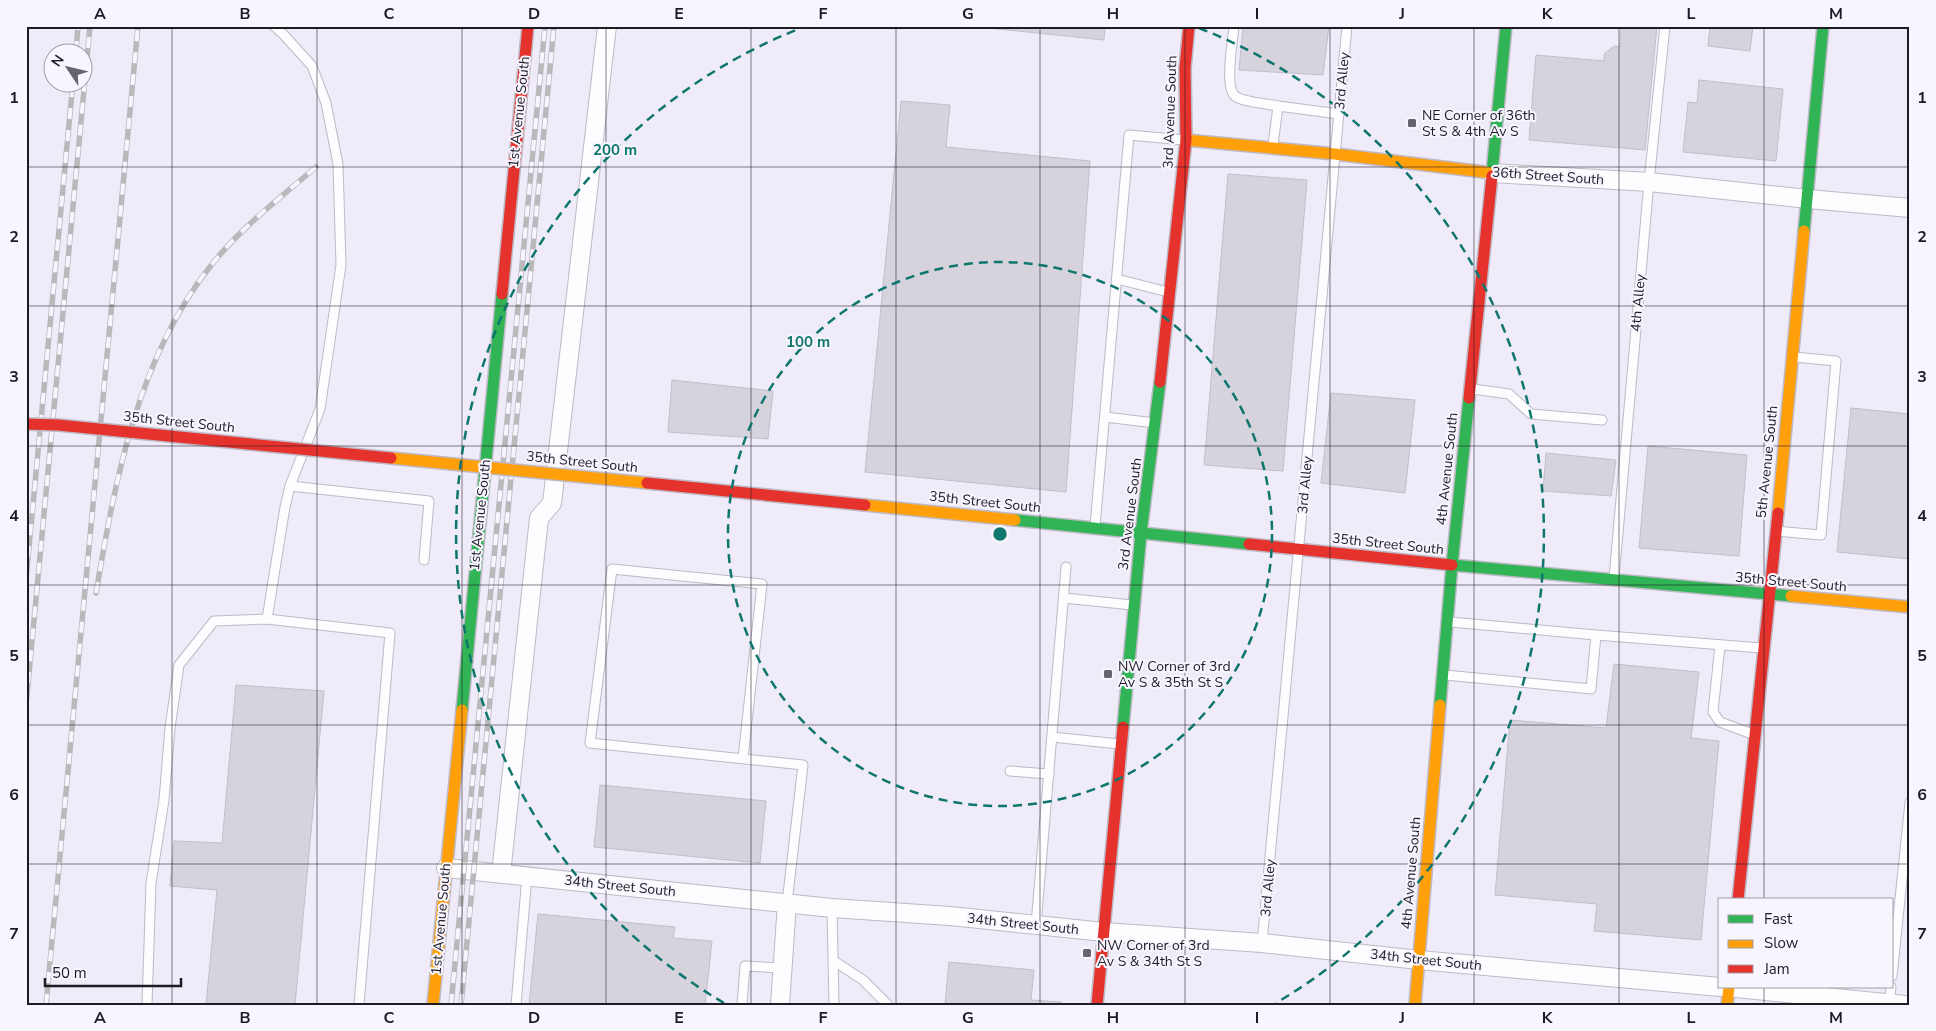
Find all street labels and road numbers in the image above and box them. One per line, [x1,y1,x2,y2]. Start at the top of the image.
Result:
street label: 3rd Alley [1330,50,1354,111]
street label: 1st Avenue South [504,55,534,169]
street label: 3rd Avenue South [1159,55,1181,169]
street label: 36th Street South [1491,163,1605,189]
street label: 4th Alley [1626,273,1650,333]
street label: 5th Avenue South [1752,405,1782,519]
street label: 35th Street South [122,407,236,437]
street label: 4th Avenue South [1432,412,1462,526]
street label: 35th Street South [525,447,639,477]
street label: 3rd Alley [1293,454,1317,515]
street label: 3rd Avenue South [1114,457,1146,571]
street label: 1st Avenue South [465,458,495,572]
street label: 35th Street South [928,487,1042,517]
street label: 35th Street South [1331,529,1445,559]
street label: 35th Street South [1734,568,1848,596]
street label: 4th Avenue South [1397,816,1425,930]
street label: 3rd Alley [1256,857,1280,918]
street label: 1st Avenue South [427,862,455,976]
street label: 34th Street South [563,871,677,901]
street label: 34th Street South [966,909,1080,939]
street label: 34th Street South [1369,945,1483,975]

